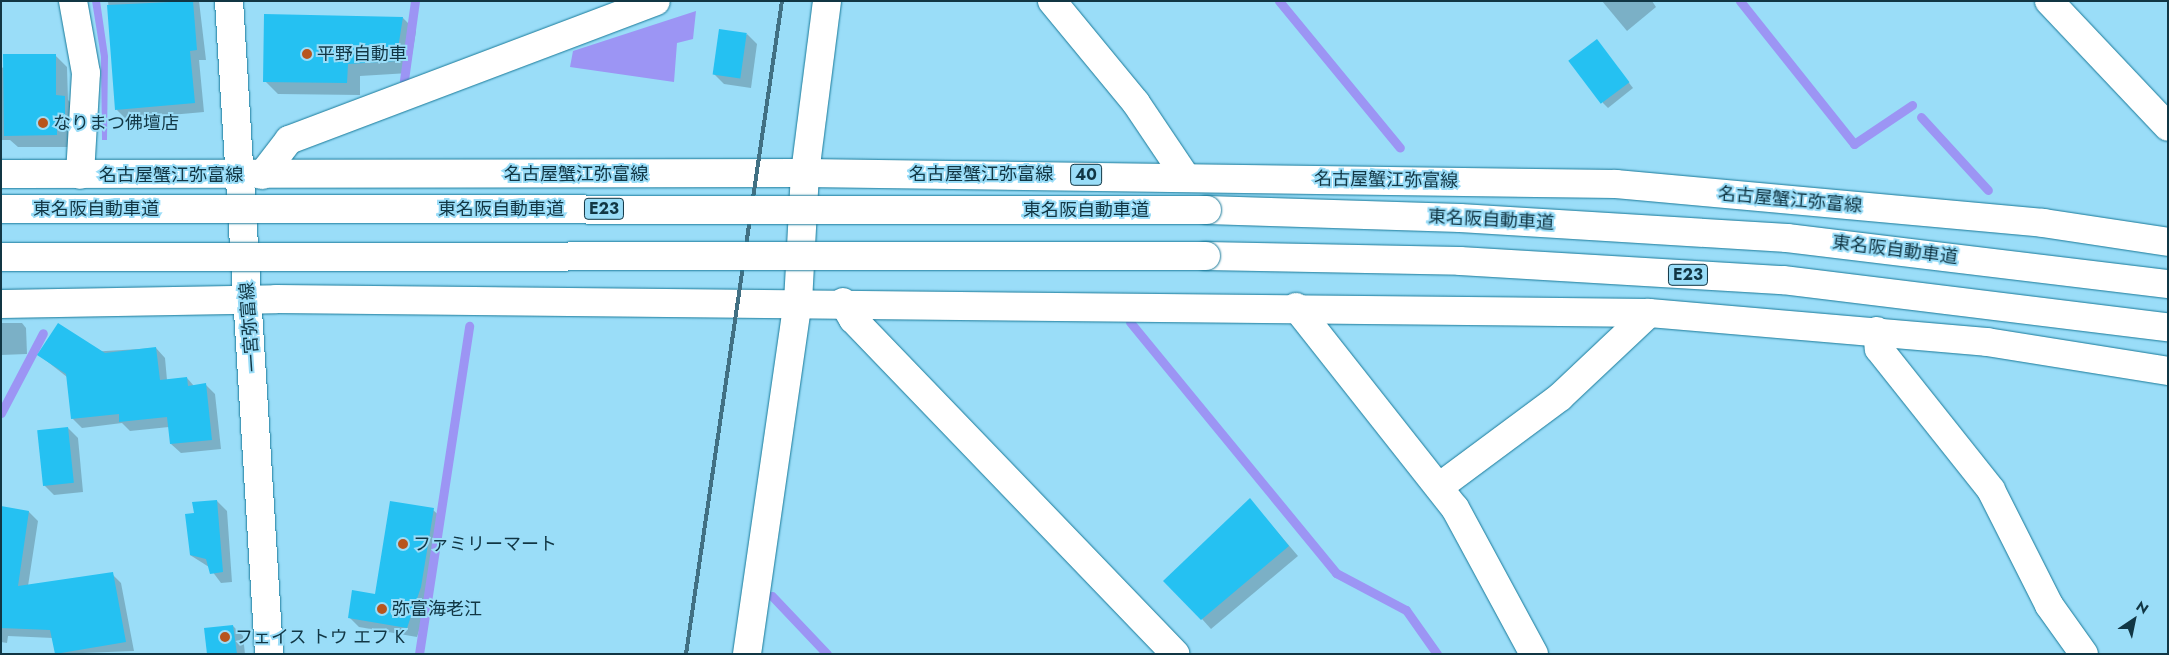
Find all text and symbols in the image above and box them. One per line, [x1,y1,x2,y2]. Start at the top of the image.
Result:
place label: 平野自動車 [317,43,407,65]
marker: 平野自動車 [301,48,313,60]
place label: なりまつ佛壇店 [53,112,179,134]
marker: なりまつ佛壇店 [37,117,49,129]
road number: 40 [1070,162,1102,188]
street label: 名古屋蟹江弥富線 [504,163,648,185]
street label: 名古屋蟹江弥富線 [909,163,1053,185]
street label: 名古屋蟹江弥富線 [99,164,243,186]
street label: 名古屋蟹江弥富線 [1314,168,1458,192]
street label: 名古屋蟹江弥富線 [1717,183,1863,217]
road number: E23 [583,195,625,222]
street label: 東名阪自動車道 [33,198,159,220]
street label: 東名阪自動車道 [438,198,564,220]
street label: 東名阪自動車道 [1023,199,1149,221]
street label: 東名阪自動車道 [1428,206,1554,234]
street label: 東名阪自動車道 [1831,232,1959,268]
road number: E23 [1667,262,1709,288]
street label: 一宮弥富線 [236,281,264,373]
place label: ファミリーマート [413,533,557,555]
marker: ファミリーマート [397,538,409,550]
north arrow [2109,595,2159,645]
text: N [2132,596,2153,619]
place label: 弥富海老江 [392,598,482,620]
marker: 弥富海老江 [376,603,388,615]
place label: フェイス トウ エフ K [235,626,405,648]
marker: フェイス トウ エフ K [219,631,231,643]

